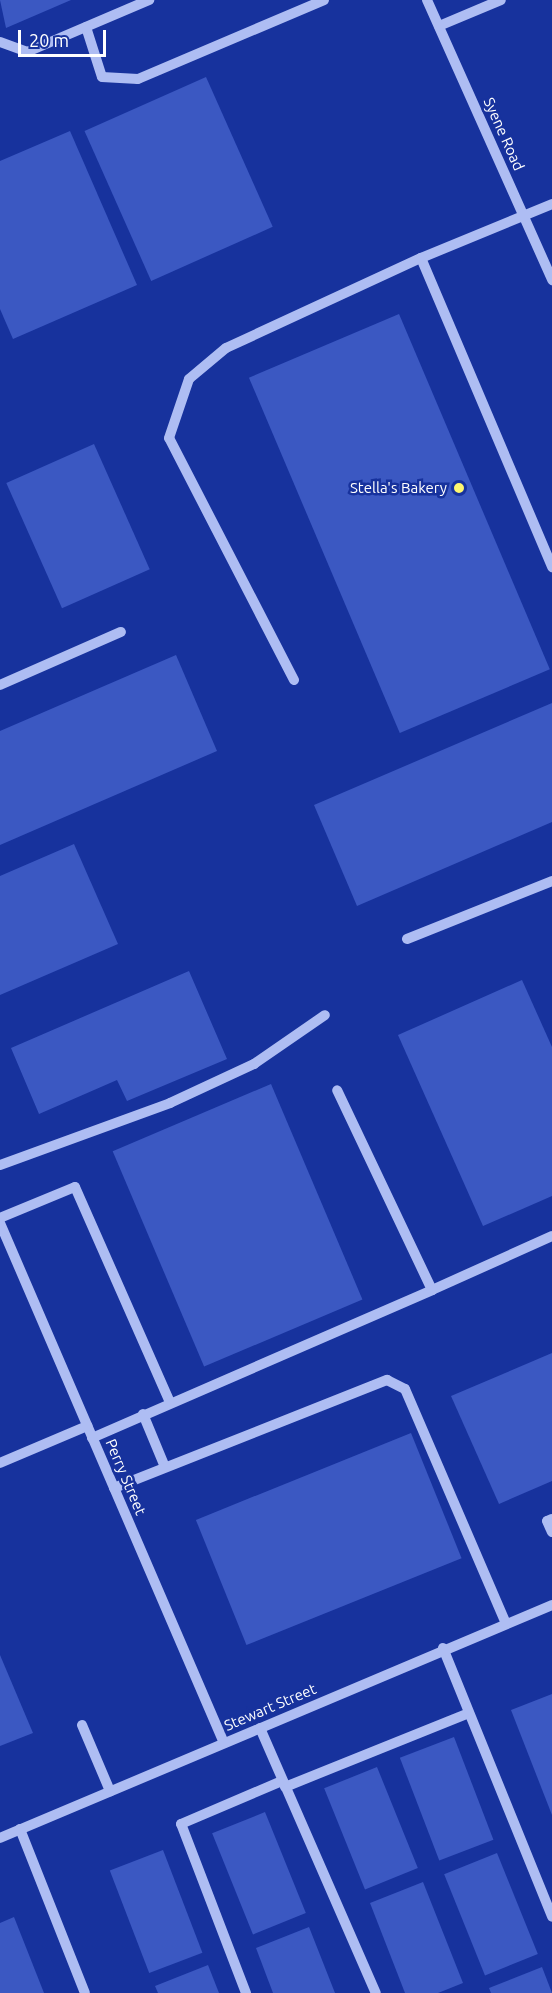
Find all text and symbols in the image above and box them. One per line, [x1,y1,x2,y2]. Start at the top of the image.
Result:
scale bar [21,18,110,56]
text: 20 m [29,30,69,50]
street label: Syene Road [480,95,528,173]
place label: Stella's Bakery [350,479,447,497]
marker: Stella's Bakery [452,481,466,495]
street label: Perry Street [102,1436,150,1518]
street label: Stewart Street [221,1680,319,1734]

